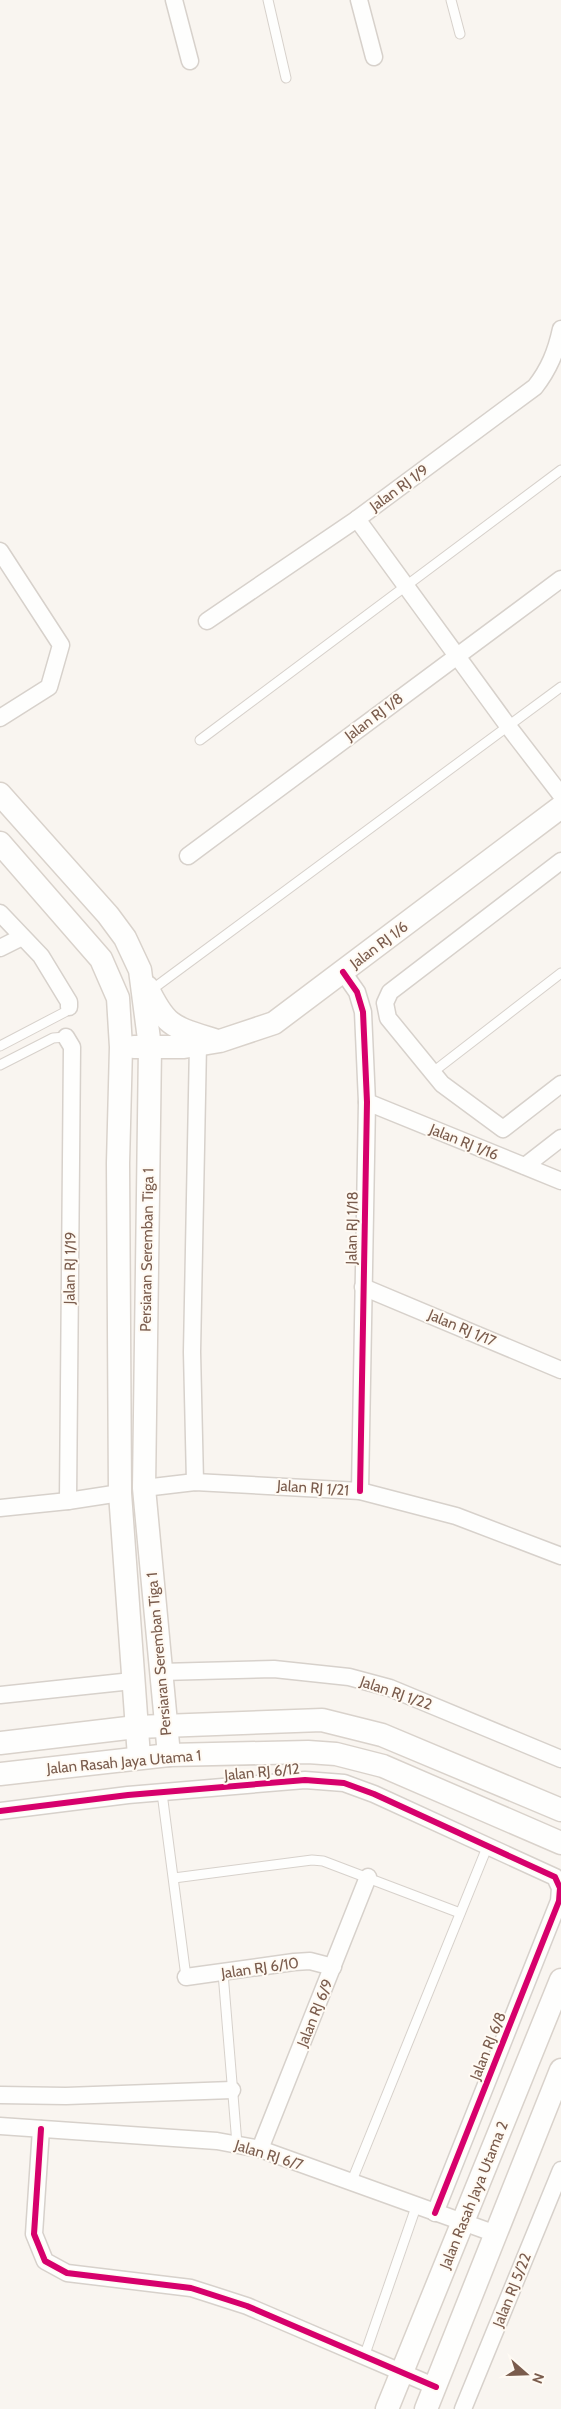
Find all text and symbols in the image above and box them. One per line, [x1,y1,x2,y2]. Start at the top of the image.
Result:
street label: Jalan RJ 1/9 [365,461,432,516]
street label: Jalan RJ 1/8 [340,689,407,745]
street label: Jalan RJ 1/6 [346,918,411,973]
street label: Jalan RJ 1/16 [426,1120,501,1164]
street label: Persiaran Seremban Tiga 1 [137,1168,157,1332]
street label: Jalan RJ 1/18 [342,1191,362,1266]
street label: Jalan RJ 1/19 [60,1231,80,1306]
street label: Jalan RJ 1/17 [425,1305,499,1350]
street label: Jalan RJ 1/21 [275,1476,350,1499]
street label: Persiaran Seremban Tiga 1 [143,1571,175,1737]
street label: Jalan RJ 1/22 [357,1672,435,1714]
street label: Jalan Rasah Jaya Utama 1 [45,1746,202,1778]
street label: Jalan RJ 6/12 [222,1760,301,1784]
street label: Jalan RJ 6/10 [219,1954,300,1983]
street label: Jalan RJ 6/9 [293,1976,337,2050]
street label: Jalan RJ 6/8 [466,2009,510,2084]
street label: Jalan Rasah Jaya Utama 2 [436,2118,512,2272]
street label: Jalan RJ 6/7 [232,2136,306,2174]
street label: Jalan RJ 5/22 [489,2250,535,2331]
north arrow [501,2349,551,2399]
text: N [528,2371,548,2386]

